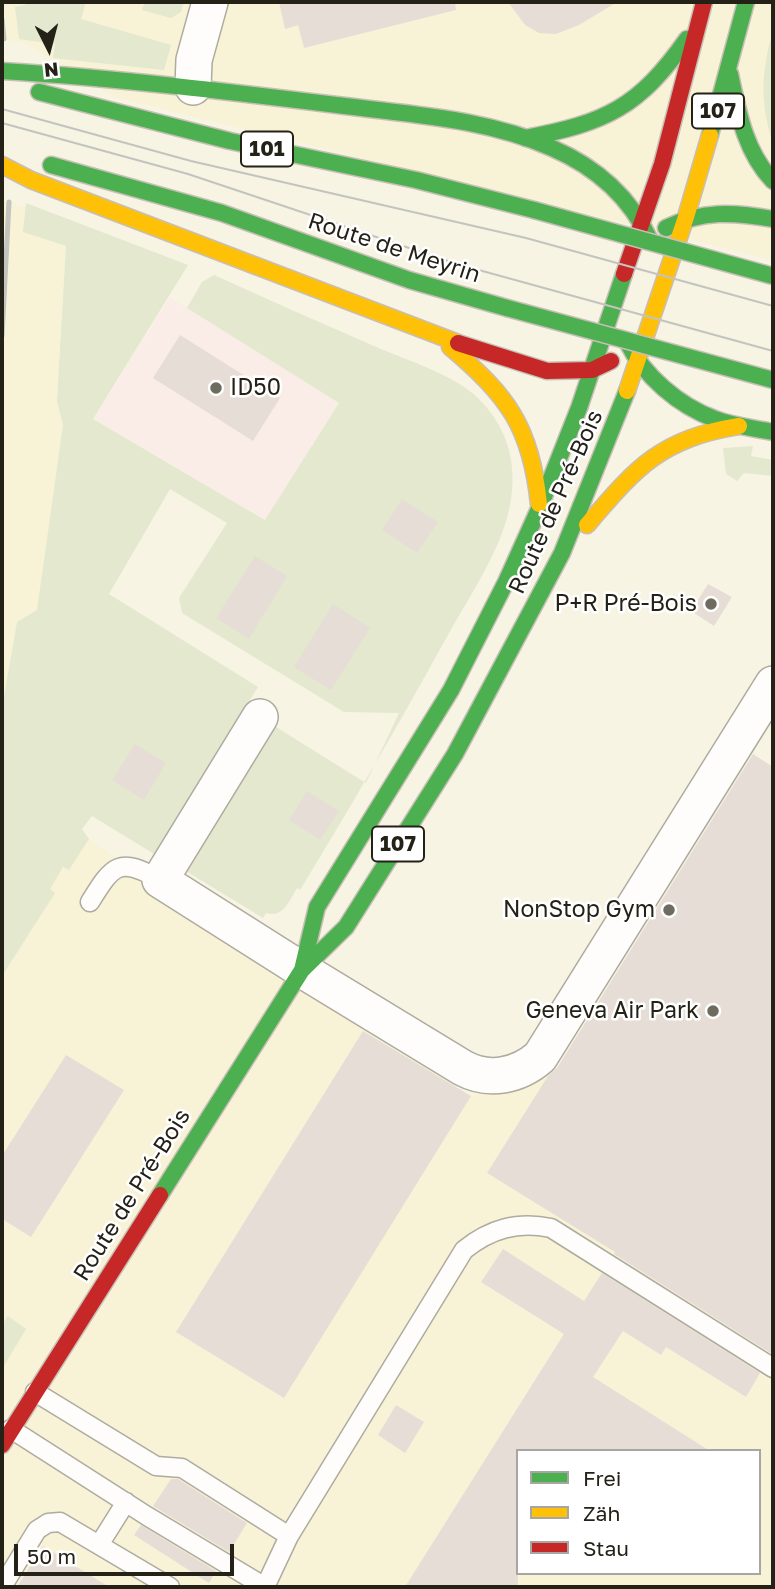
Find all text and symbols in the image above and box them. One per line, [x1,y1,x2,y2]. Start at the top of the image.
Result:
north arrow [14,14,84,84]
text: N [43,58,60,83]
road number: 107 [692,94,744,128]
road number: 101 [241,132,293,166]
street label: Route de Meyrin [304,207,484,289]
place label: ID50 [230,374,281,402]
marker: ID50 [208,380,224,396]
street label: Route de Pré-Bois [503,406,609,598]
place label: P+R Pré-Bois [554,590,697,618]
marker: P+R Pré-Bois [703,596,719,612]
road number: 107 [372,826,424,862]
place label: NonStop Gym [503,896,655,924]
marker: NonStop Gym [661,902,677,918]
place label: Geneva Air Park [525,997,699,1025]
marker: Geneva Air Park [705,1003,721,1019]
street label: Route de Pré-Bois [68,1104,196,1286]
legend [516,1449,761,1575]
text: Frei [583,1465,621,1491]
text: Zäh [583,1500,620,1526]
scale bar [18,1530,238,1574]
text: Stau [583,1535,629,1561]
text: 50 m [27,1543,76,1569]

